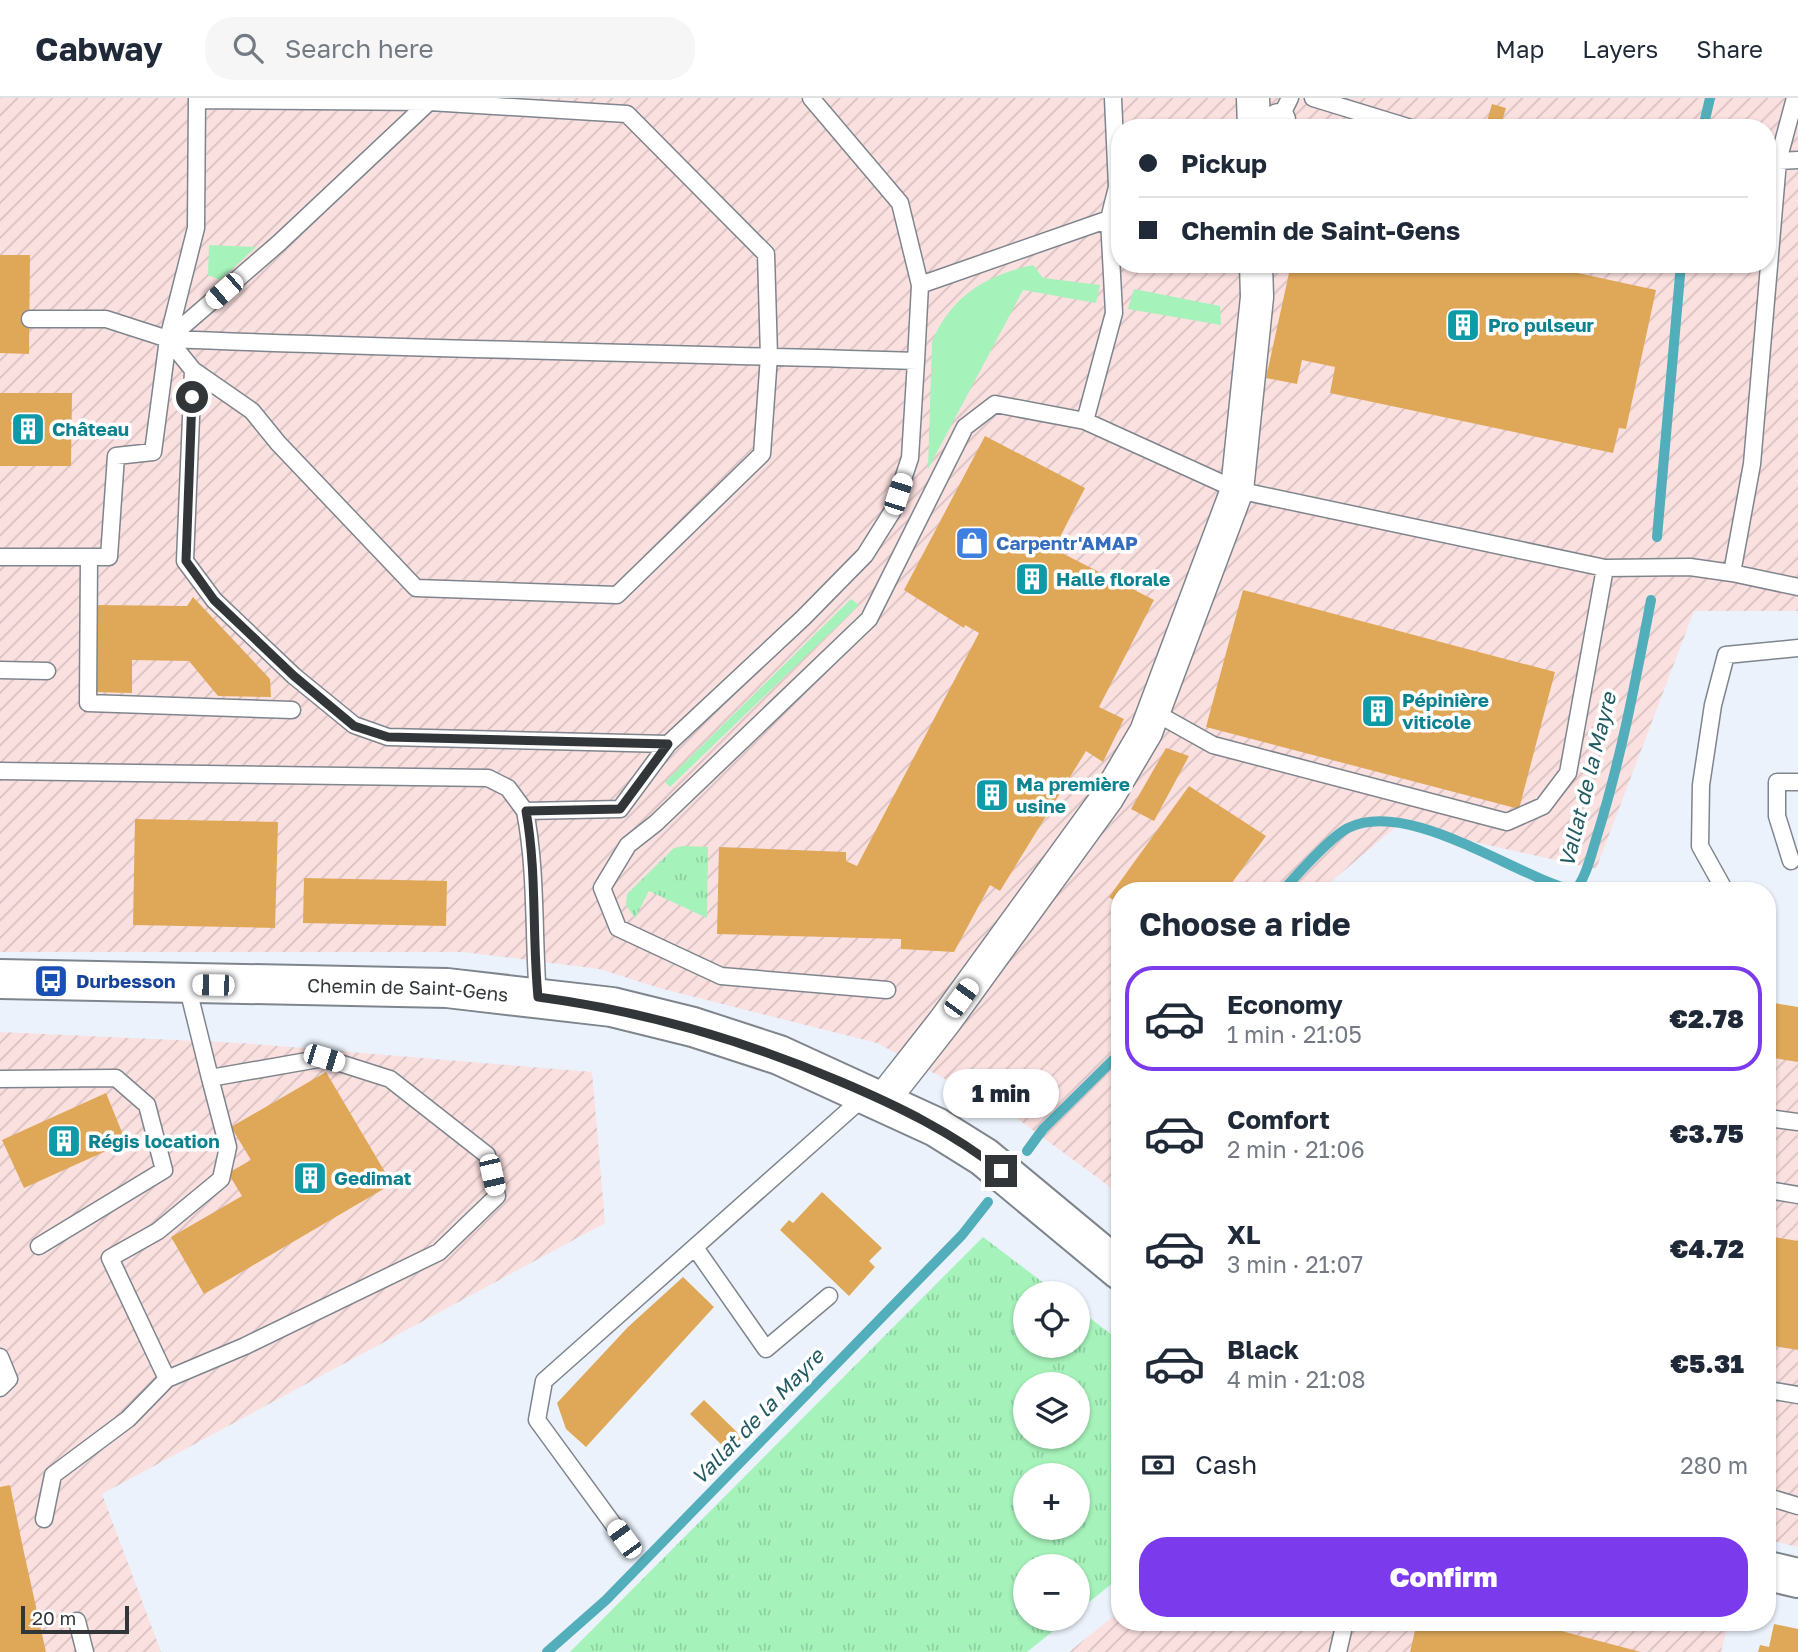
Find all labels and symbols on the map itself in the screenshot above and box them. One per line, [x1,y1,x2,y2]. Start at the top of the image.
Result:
car [202,269,247,313]
building icon: Pro pulseur [1444,306,1482,344]
place label: Pro pulseur [1488,313,1595,336]
route start [176,381,208,413]
building icon: Château [9,410,47,448]
place label: Château [52,417,129,440]
car [882,471,915,517]
shop icon: Carpentr'AMAP [953,524,991,562]
place label: Carpentr'AMAP [996,531,1138,554]
building icon: Halle florale [1013,560,1051,598]
place label: Halle florale [1056,567,1170,590]
place label: Pépinière viticole [1402,688,1489,733]
water label: Vallat de la Mayre [1553,688,1622,870]
building icon: Pépinière viticole [1359,692,1397,730]
place label: Ma première usine [1016,772,1130,817]
building icon: Ma première usine [973,776,1011,814]
bus stop icon: Durbesson [32,962,70,1000]
place label: Durbesson [76,969,175,992]
street label: Chemin de Saint-Gens [307,973,510,1006]
car [192,974,235,996]
car [941,975,982,1021]
car [301,1042,348,1074]
callout: 1 min [943,1070,1059,1118]
building icon: Régis location [45,1122,83,1160]
place label: Régis location [88,1129,220,1152]
car [478,1152,507,1198]
route end [985,1155,1017,1187]
building icon: Gedimat [291,1159,329,1197]
place label: Gedimat [334,1166,412,1189]
water label: Vallat de la Mayre [686,1342,830,1490]
car [604,1516,645,1562]
scale bar [21,1603,130,1635]

